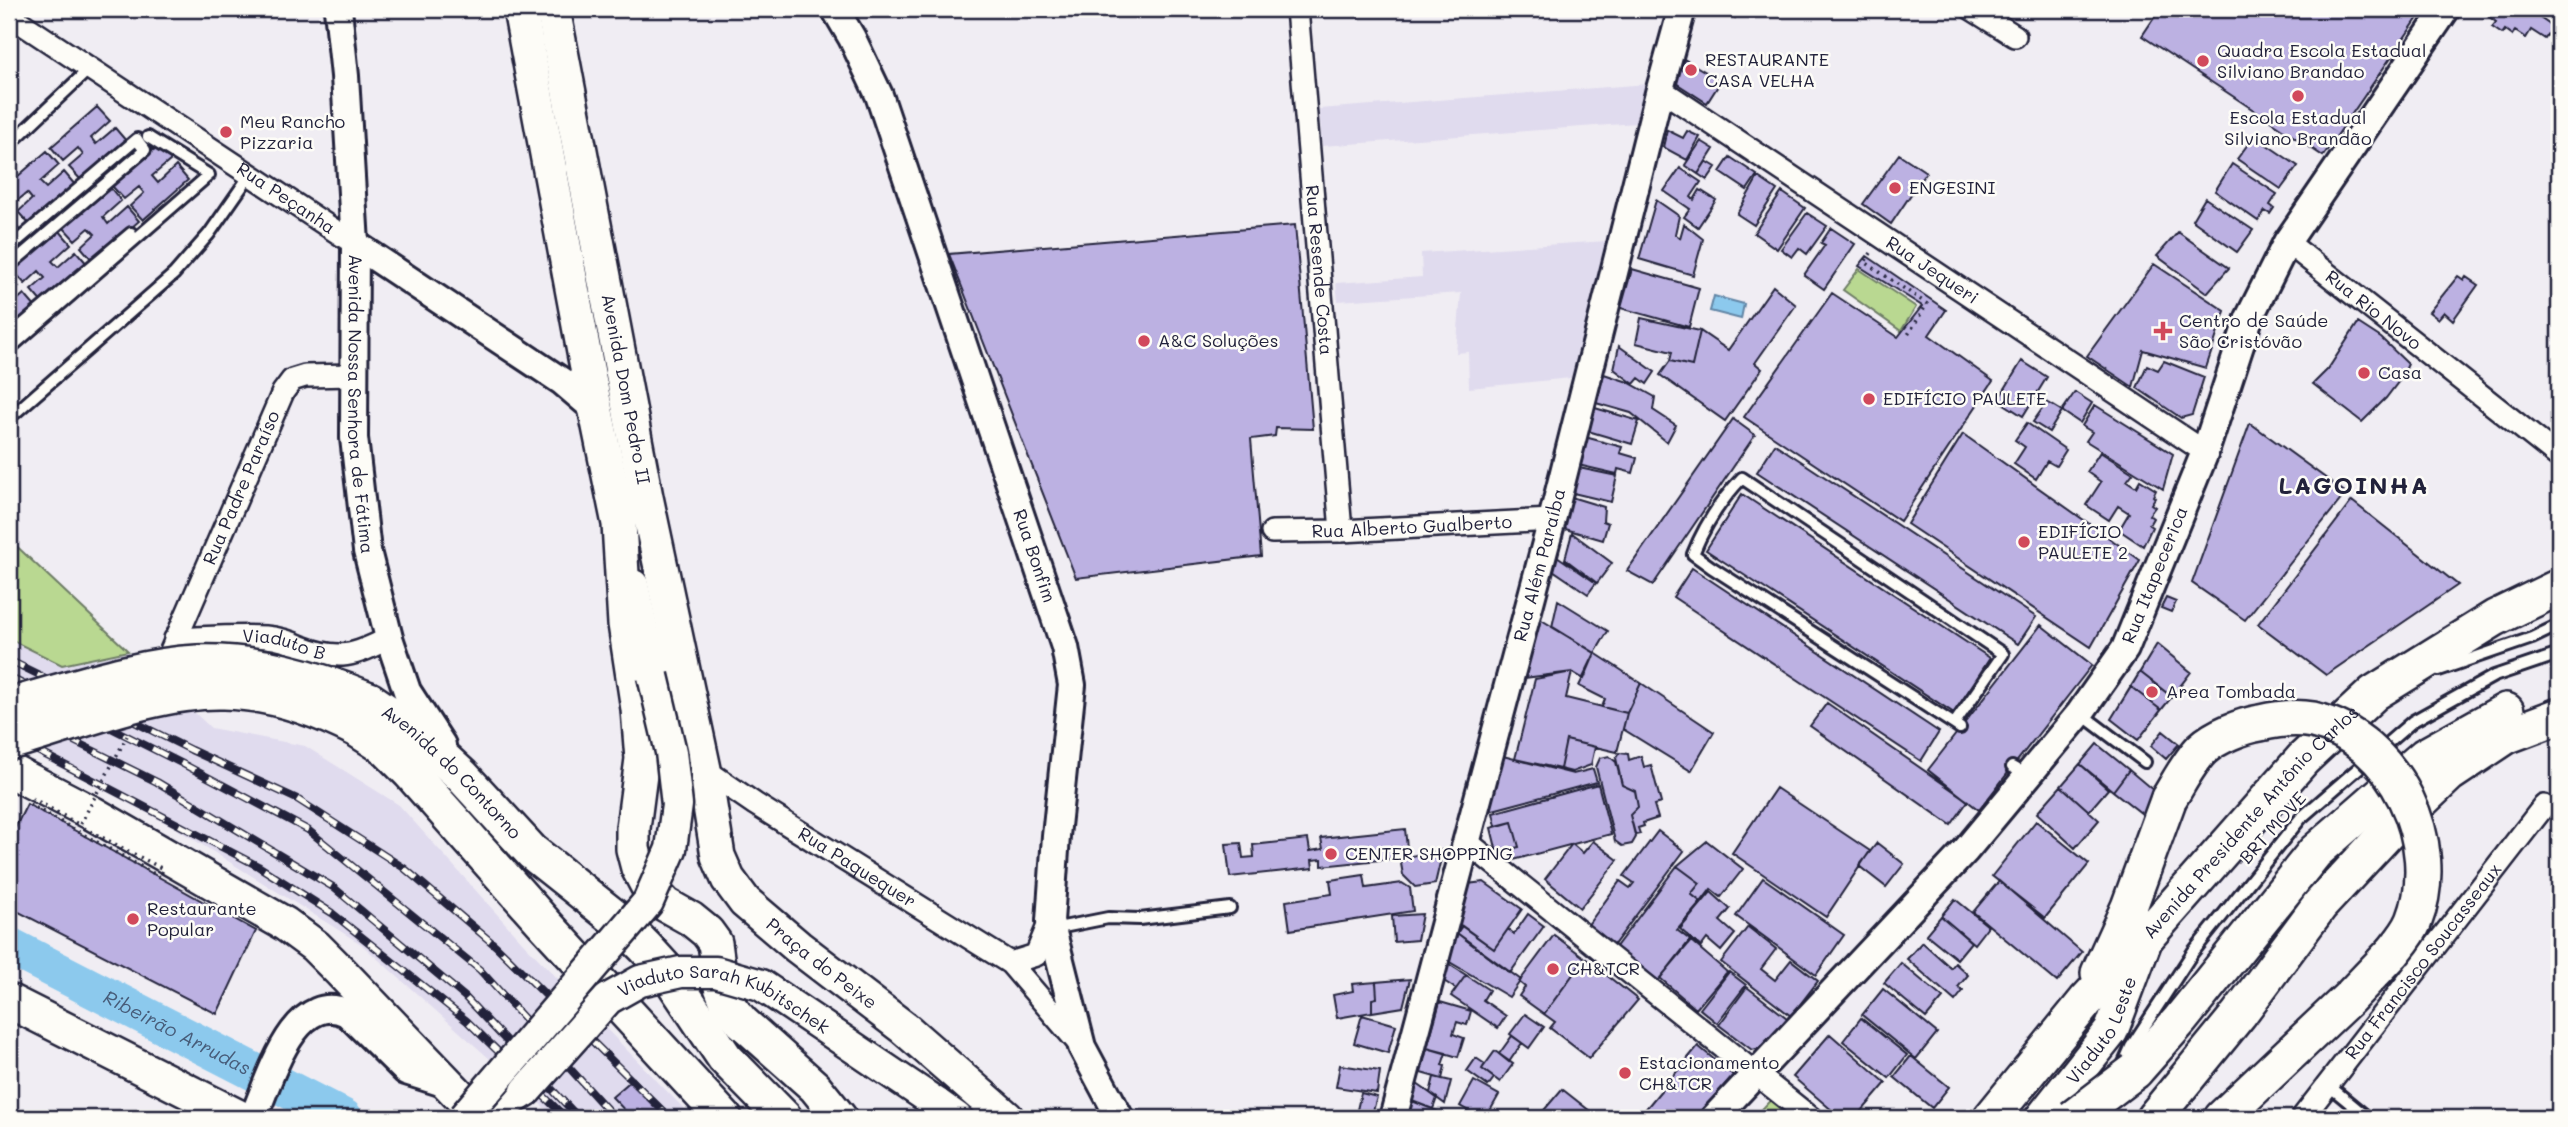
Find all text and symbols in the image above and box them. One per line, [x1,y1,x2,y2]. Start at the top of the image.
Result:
place label: Quadra Escola Estadual Silviano Brandao [2217,38,2427,83]
place label: RESTAURANTE CASA VELHA [1705,47,1829,92]
marker: Quadra Escola Estadual Silviano Brandao [2195,53,2211,69]
marker: RESTAURANTE CASA VELHA [1683,62,1699,78]
marker: Escola Estadual Silviano Brandão [2290,88,2306,104]
place label: Escola Estadual Silviano Brandão [2224,105,2372,150]
place label: Meu Rancho Pizzaria [240,109,346,154]
marker: Meu Rancho Pizzaria [218,124,234,140]
street label: Rua Peçanha [232,156,340,239]
place label: ENGESINI [1909,175,1996,199]
marker: ENGESINI [1887,180,1903,196]
street label: Rua Resende Costa [1301,184,1339,356]
street label: Rua Jequeri [1882,230,1984,309]
street label: Avenida Nossa Senhora de Fátima [343,254,380,555]
street label: Rua Rio Novo [2321,264,2427,355]
street label: Avenida Dom Pedro II [597,292,656,486]
place label: Centro de Saúde São Cristóvão [2179,308,2328,353]
marker: Centro de Saúde São Cristóvão [2153,321,2173,341]
place label: A&C Soluções [1158,328,1278,352]
marker: A&C Soluções [1136,333,1152,349]
place label: Casa [2378,360,2422,384]
marker: Casa [2356,365,2372,381]
place label: EDIFÍCIO PAULETE [1883,386,2046,410]
marker: EDIFÍCIO PAULETE [1861,391,1877,407]
street label: Rua Padre Paraíso [197,406,285,568]
district label: LAGOINHA [2278,469,2430,500]
street label: Rua Além Paraíba [1507,486,1570,644]
street label: Rua Itapecerica [2115,503,2193,647]
street label: Rua Bonfim [1008,506,1062,605]
street label: Rua Alberto Gualberto [1311,509,1513,542]
place label: EDIFÍCIO PAULETE 2 [2038,519,2128,564]
marker: EDIFÍCIO PAULETE 2 [2016,534,2032,550]
street label: Viaduto B [242,623,328,665]
place label: Area Tombada [2166,679,2296,703]
marker: Area Tombada [2144,684,2160,700]
street label: Avenida do Contorno [377,699,527,844]
street label: Avenida Presidente Antônio Carlos [2137,700,2363,943]
street label: BRT MOVE [2234,786,2311,868]
street label: Rua Paquequer [794,821,921,913]
place label: CENTER SHOPPING [1345,841,1513,865]
marker: CENTER SHOPPING [1323,846,1339,862]
street label: Rua Francisco Soucasseaux [2339,858,2506,1064]
place label: Restaurante Popular [147,896,257,941]
marker: Restaurante Popular [125,911,141,927]
street label: Praça do Peixe [761,912,882,1014]
place label: CH&TCR [1567,956,1640,980]
street label: Viaduto Sarah Kubitschek [613,959,835,1039]
marker: CH&TCR [1545,961,1561,977]
street label: Viaduto Leste [2060,973,2141,1089]
water label: Ribeirão Arrudas [99,984,255,1080]
place label: Estacionamento CH&TCR [1639,1050,1780,1095]
marker: Estacionamento CH&TCR [1617,1065,1633,1081]

